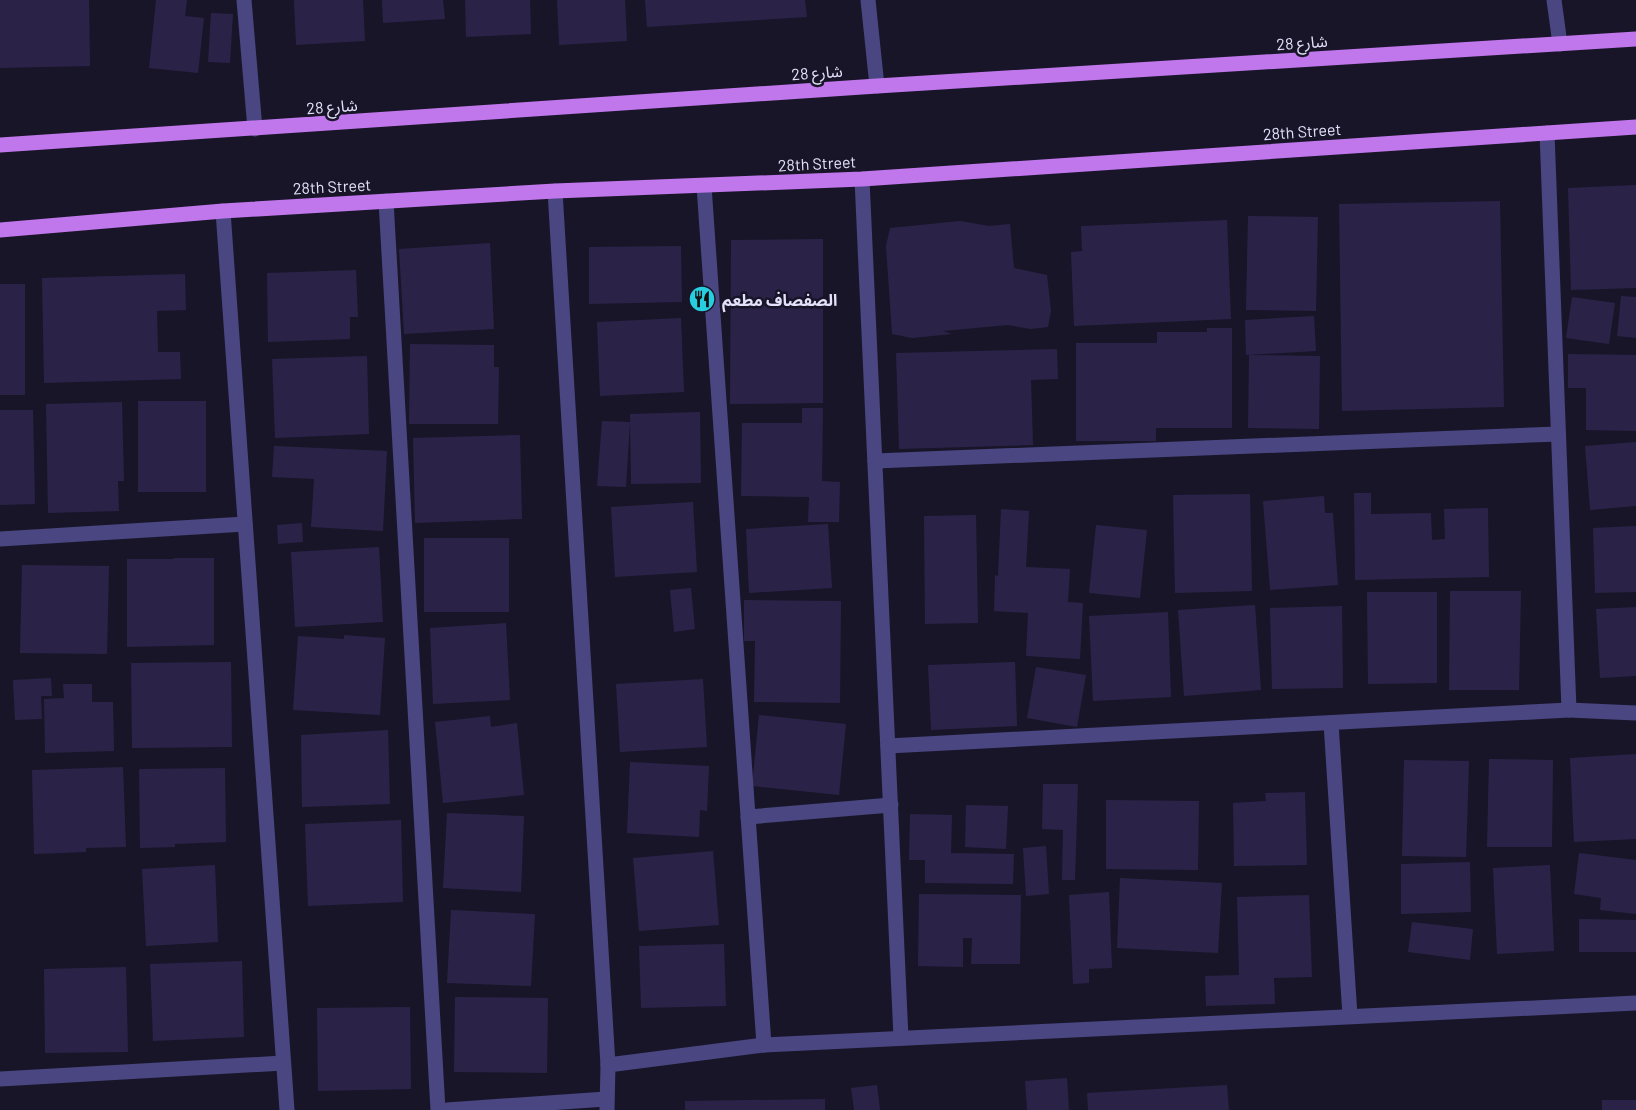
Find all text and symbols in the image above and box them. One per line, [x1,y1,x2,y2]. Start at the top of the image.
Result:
street label: شارع 28 [1276,31,1329,57]
street label: شارع 28 [791,61,844,87]
street label: شارع 28 [306,95,359,121]
street label: 28th Street [1262,119,1342,143]
street label: 28th Street [777,151,857,175]
street label: 28th Street [292,174,372,198]
restaurant icon: الصفصاف مطعم [687,284,717,314]
place label: الصفصاف مطعم [722,290,837,313]

